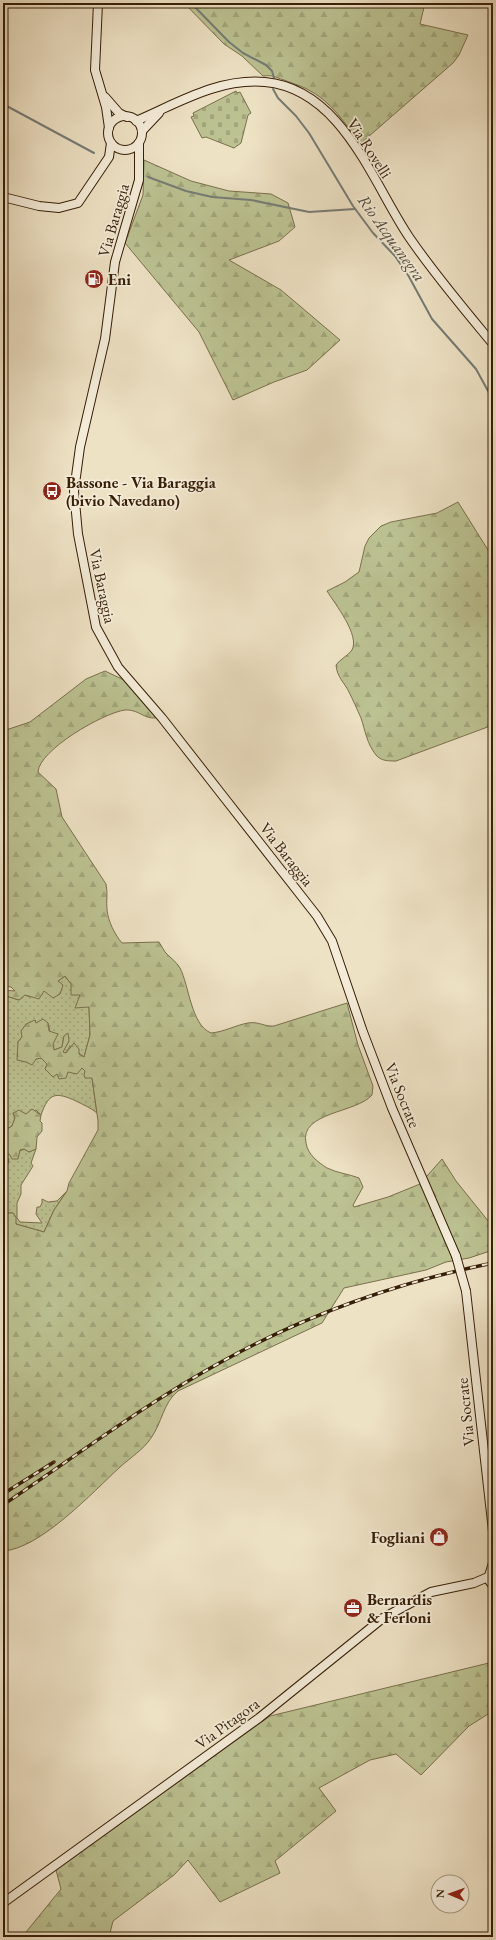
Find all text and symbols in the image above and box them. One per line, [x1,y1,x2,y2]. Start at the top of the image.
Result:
street label: Via Rovelli [342,114,397,182]
street label: Via Baraggia [93,180,134,259]
water label: Rio Acquanegra [352,190,431,287]
fuel station icon: Eni [83,268,105,290]
place label: Eni [108,269,131,290]
place label: Bassone - Via Baraggia (bivio Navedano) [66,472,217,511]
bus stop icon: Bassone - Via Baraggia (bivio Navedano) [41,480,63,502]
street label: Via Baraggia [84,547,121,626]
street label: Via Baraggia [255,818,319,891]
street label: Via Socrate [380,1059,425,1131]
street label: Via Socrate [451,1377,480,1447]
shop icon: Fogliani [428,1526,450,1548]
place label: Fogliani [371,1527,425,1548]
place label: Bernardis & Ferloni [367,1589,432,1628]
office icon: Bernardis & Ferloni [342,1597,364,1619]
street label: Via Pitagora [191,1693,264,1754]
north arrow [430,1874,470,1914]
text: N [433,1889,447,1898]

